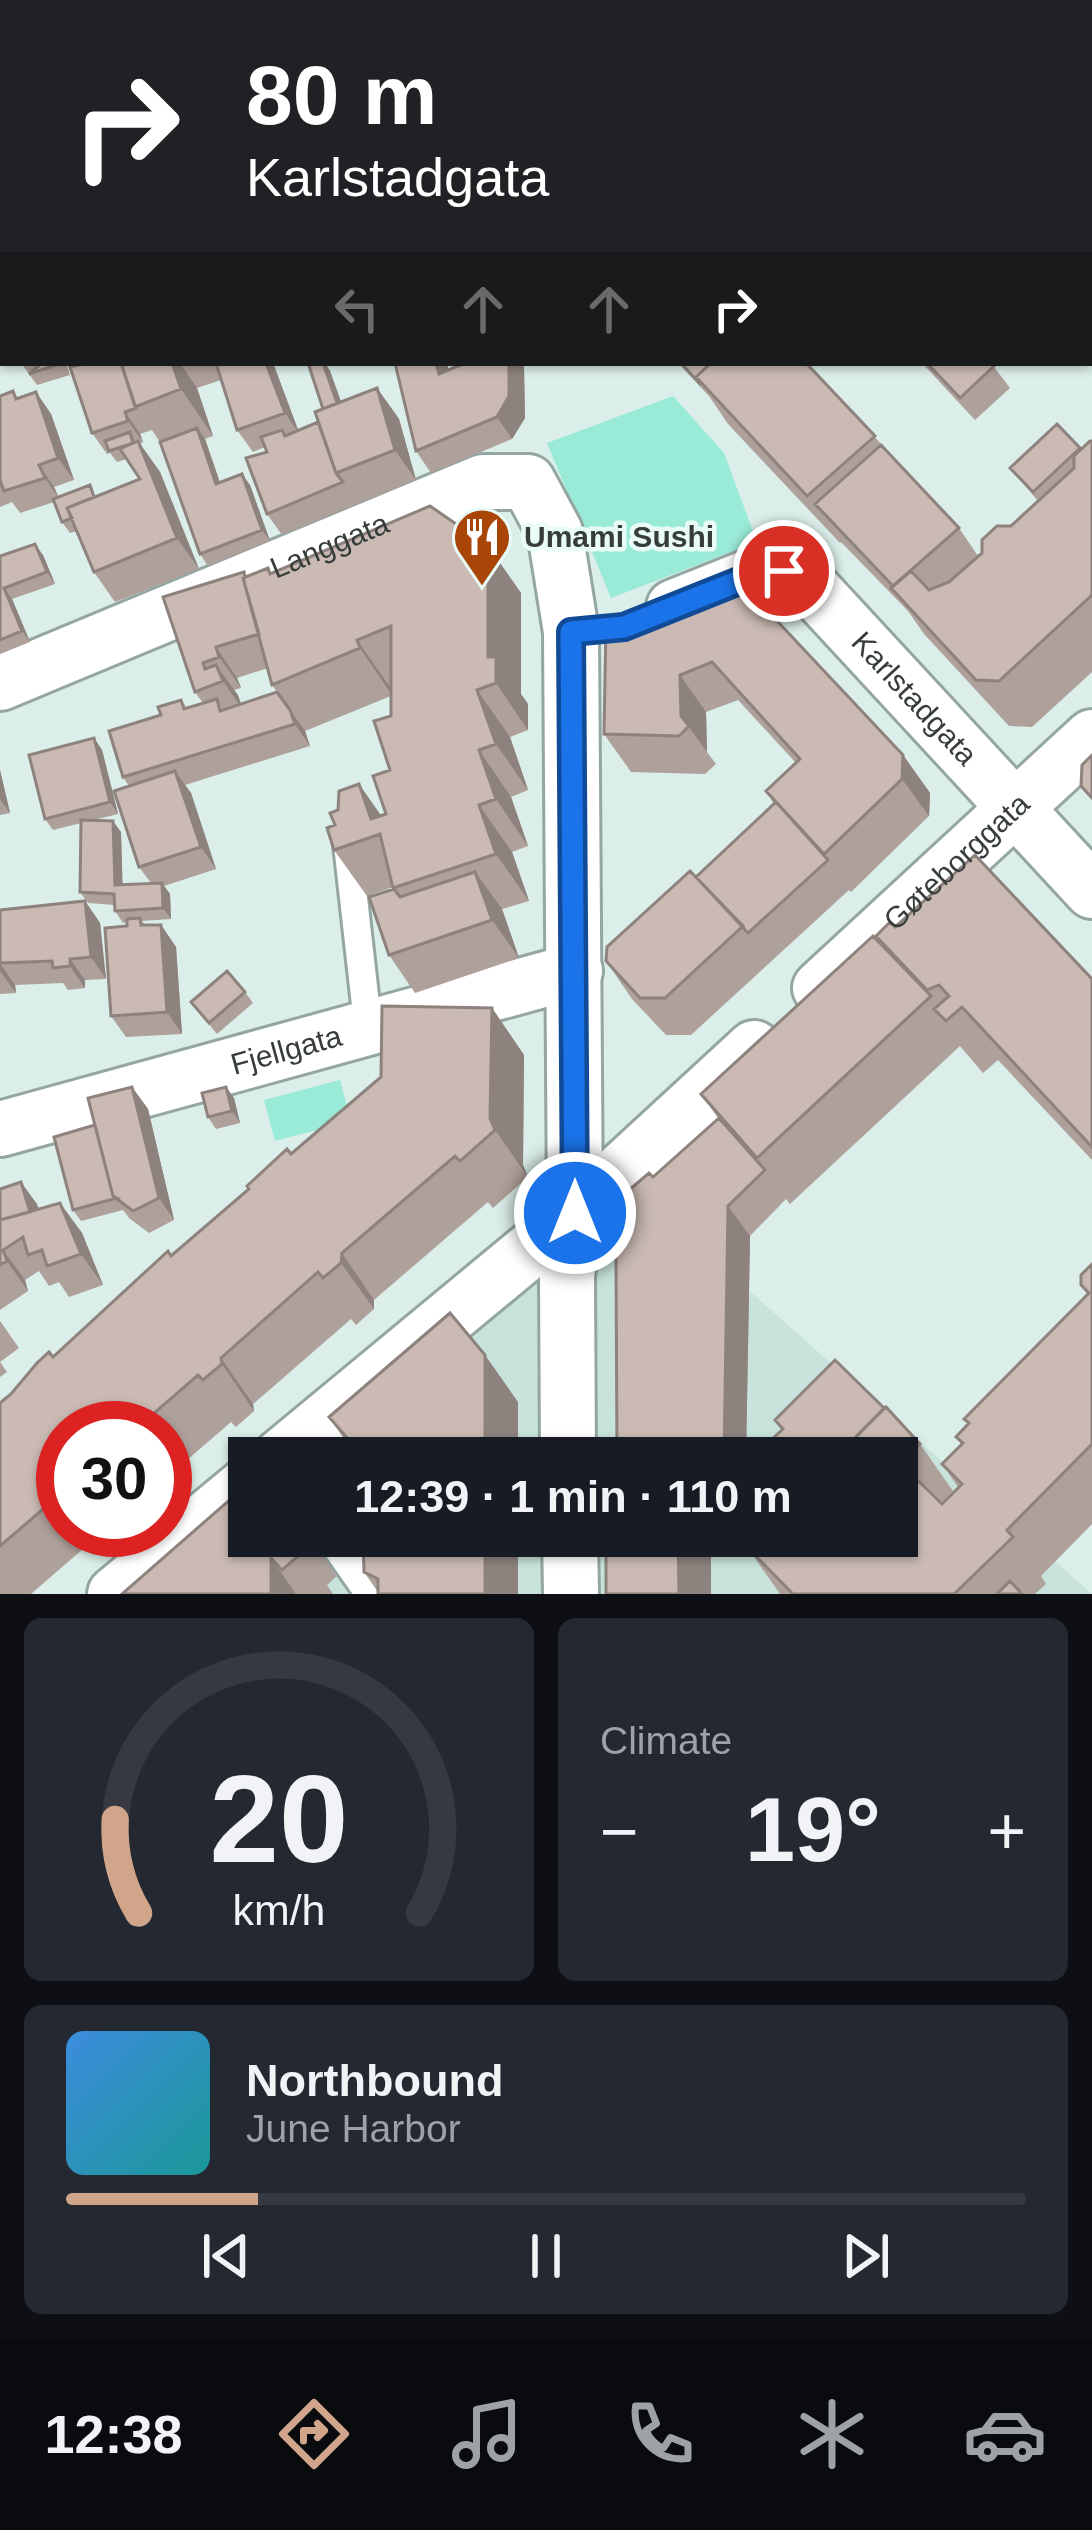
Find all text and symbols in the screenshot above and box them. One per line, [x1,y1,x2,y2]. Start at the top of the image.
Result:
icon: right [48,48,204,204]
text: 80 m [246,48,437,142]
text: Karlstadgata [246,147,549,207]
icon: left [324,276,390,342]
icon: ahead [450,276,516,342]
icon: ahead [576,276,642,342]
icon: right [702,276,768,342]
street label: Langgata [265,506,394,585]
restaurant icon: Umami Sushi [451,506,513,588]
place label: Umami Sushi [524,520,714,553]
pin [733,520,835,622]
icon: arrive [751,538,817,604]
street label: Karlstadgata [845,625,984,772]
street label: Gøteborggata [877,786,1036,936]
street label: Fjellgata [227,1019,346,1081]
position arrow [512,1150,638,1276]
speed limit sign: 30 [36,1401,192,1557]
text: 12:39 · 1 min · 110 m [354,1471,792,1522]
text: Climate [600,1719,732,1762]
text: 20 [210,1749,348,1888]
text: 19° [745,1780,881,1880]
text: − [600,1794,639,1868]
text: + [987,1794,1026,1868]
text: km/h [233,1885,325,1933]
text: Northbound [246,2055,503,2106]
text: June Harbor [246,2107,461,2150]
icon: previous [193,2223,259,2289]
icon: pause [513,2223,579,2289]
icon: next [833,2223,899,2289]
icon: directions [272,2392,356,2476]
icon: music [445,2392,529,2476]
icon: phone [618,2392,702,2476]
icon: climate [790,2392,874,2476]
icon: car [963,2392,1047,2476]
text: 12:38 [44,2404,183,2464]

